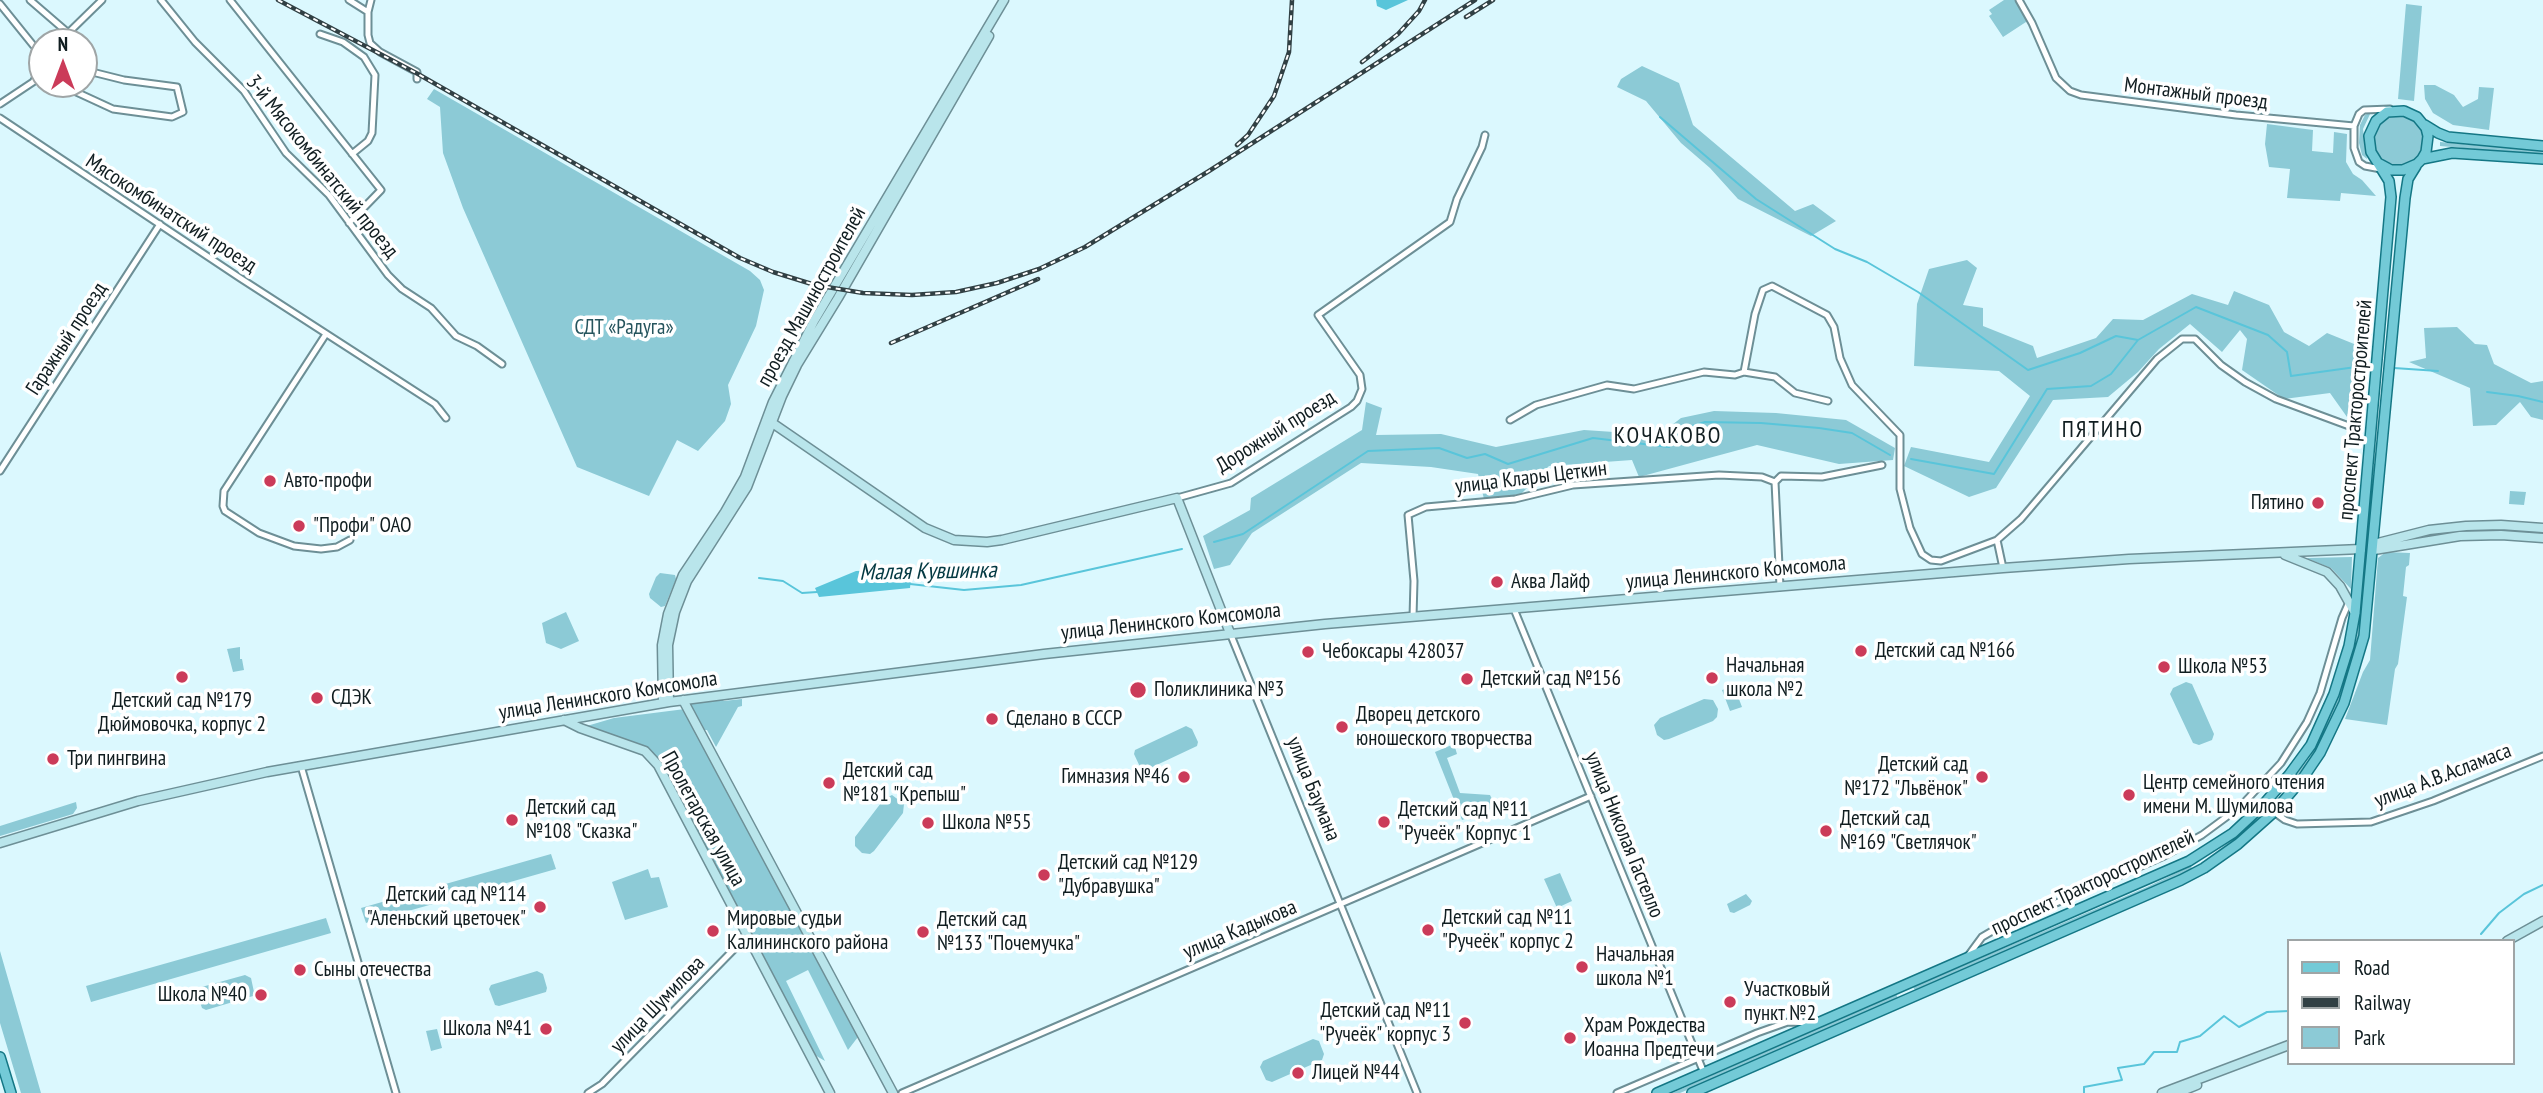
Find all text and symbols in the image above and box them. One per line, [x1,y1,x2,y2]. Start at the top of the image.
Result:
north arrow [28,28,98,98]
text: N [58,32,68,56]
street label: 3-й Мясокомбинатский проезд [240,70,404,264]
street label: Монтажный проезд [2123,73,2269,115]
street label: Мясокомбинатский проезд [81,149,261,279]
street label: проезд Машиностроителей [752,203,872,391]
street label: Гаражный проезд [21,278,113,400]
street label: проспект Тракторостроителей [2334,299,2378,521]
park label: СДТ «Радуга» [574,315,674,341]
street label: Дорожный проезд [1212,385,1340,479]
district label: ПЯТИНО [2063,416,2143,444]
district label: КОЧАКОВО [1615,422,1721,450]
street label: улица Клары Цеткин [1454,456,1608,500]
place label: Авто-профи [284,468,372,494]
marker: Авто-профи [262,473,278,489]
place label: Пятино [2251,490,2304,516]
marker: Пятино [2310,495,2326,511]
place label: "Профи" ОАО [313,513,412,539]
marker: "Профи" ОАО [291,518,307,534]
street label: улица Ленинского Комсомола [1625,551,1847,595]
water label: Малая Кувшинка [859,557,997,587]
place label: Аква Лайф [1511,569,1590,595]
marker: Аква Лайф [1489,574,1505,590]
street label: улица Ленинского Комсомола [1060,598,1282,646]
place label: Детский сад №166 [1875,638,2015,664]
place label: Чебоксары 428037 [1322,639,1464,665]
marker: Детский сад №166 [1853,643,1869,659]
marker: Чебоксары 428037 [1300,644,1316,660]
place label: Начальная школа №2 [1726,653,1804,703]
place label: Школа №53 [2178,654,2267,680]
marker: Школа №53 [2156,659,2172,675]
street label: улица Ленинского Комсомола [497,666,719,726]
place label: Детский сад №156 [1481,666,1621,692]
marker: Детский сад №179 Дюймовочка, корпус 2 [174,669,190,685]
marker: Начальная школа №2 [1704,670,1720,686]
marker: Детский сад №156 [1459,671,1475,687]
place label: Поликлиника №3 [1154,677,1284,703]
marker: Поликлиника №3 [1128,680,1148,700]
place label: СДЭК [331,685,372,711]
place label: Детский сад №179 Дюймовочка, корпус 2 [98,688,266,738]
marker: СДЭК [309,690,325,706]
place label: Дворец детского юношеского творчества [1356,702,1532,752]
place label: Сделано в СССР [1006,706,1122,732]
marker: Сделано в СССР [984,711,1000,727]
marker: Дворец детского юношеского творчества [1334,719,1350,735]
street label: улица Баумана [1281,733,1345,845]
street label: улица А.В.Асламаса [2371,738,2515,814]
place label: Три пингвина [67,746,166,772]
street label: Пролетарская улица [656,747,750,891]
street label: улица Николая Гастелло [1579,748,1669,922]
marker: Три пингвина [45,751,61,767]
place label: Детский сад №172 "Львёнок" [1844,752,1968,802]
place label: Детский сад №181 "Крепыш" [843,758,966,808]
place label: Гимназия №46 [1061,764,1170,790]
marker: Гимназия №46 [1176,769,1192,785]
marker: Детский сад №172 "Львёнок" [1974,769,1990,785]
place label: Центр семейного чтения имени М. Шумилова [2143,770,2325,820]
marker: Детский сад №181 "Крепыш" [821,775,837,791]
marker: Центр семейного чтения имени М. Шумилова [2121,787,2137,803]
place label: Детский сад №108 "Сказка" [526,795,638,845]
place label: Детский сад №11 "Ручеёк" Корпус 1 [1398,797,1531,847]
place label: Детский сад №169 "Светлячок" [1840,806,1977,856]
place label: Школа №55 [942,810,1031,836]
marker: Детский сад №108 "Сказка" [504,812,520,828]
marker: Детский сад №11 "Ручеёк" Корпус 1 [1376,814,1392,830]
marker: Школа №55 [920,815,936,831]
marker: Детский сад №169 "Светлячок" [1818,823,1834,839]
street label: проспект Тракторостроителей [1987,825,2199,941]
place label: Детский сад №129 "Дубравушка" [1058,850,1198,900]
marker: Детский сад №129 "Дубравушка" [1036,867,1052,883]
place label: Детский сад №114 "Аленьский цветочек" [367,882,526,932]
street label: улица Кадыкова [1180,895,1300,965]
marker: Детский сад №114 "Аленьский цветочек" [532,899,548,915]
place label: Детский сад №11 "Ручеёк" корпус 2 [1442,905,1574,955]
place label: Мировые судьи Калининского района [727,906,888,956]
place label: Детский сад №133 "Почемучка" [937,907,1080,957]
marker: Детский сад №11 "Ручеёк" корпус 2 [1420,922,1436,938]
marker: Мировые судьи Калининского района [705,923,721,939]
marker: Детский сад №133 "Почемучка" [915,924,931,940]
legend [2288,939,2515,1065]
place label: Начальная школа №1 [1596,942,1674,992]
street label: улица Шумилова [606,951,710,1059]
text: Road [2354,954,2390,981]
place label: Сыны отечества [314,957,431,983]
marker: Начальная школа №1 [1574,959,1590,975]
marker: Сыны отечества [292,962,308,978]
place label: Участковый пункт №2 [1744,977,1830,1027]
place label: Школа №40 [158,982,247,1008]
marker: Школа №40 [253,987,269,1003]
text: Railway [2354,989,2411,1016]
marker: Участковый пункт №2 [1722,994,1738,1010]
place label: Детский сад №11 "Ручеёк" корпус 3 [1319,998,1451,1048]
place label: Храм Рождества Иоанна Предтечи [1584,1013,1714,1063]
marker: Детский сад №11 "Ручеёк" корпус 3 [1457,1015,1473,1031]
place label: Школа №41 [443,1016,532,1042]
marker: Школа №41 [538,1021,554,1037]
text: Park [2354,1024,2385,1051]
marker: Храм Рождества Иоанна Предтечи [1562,1030,1578,1046]
place label: Лицей №44 [1312,1060,1400,1086]
marker: Лицей №44 [1290,1065,1306,1081]

